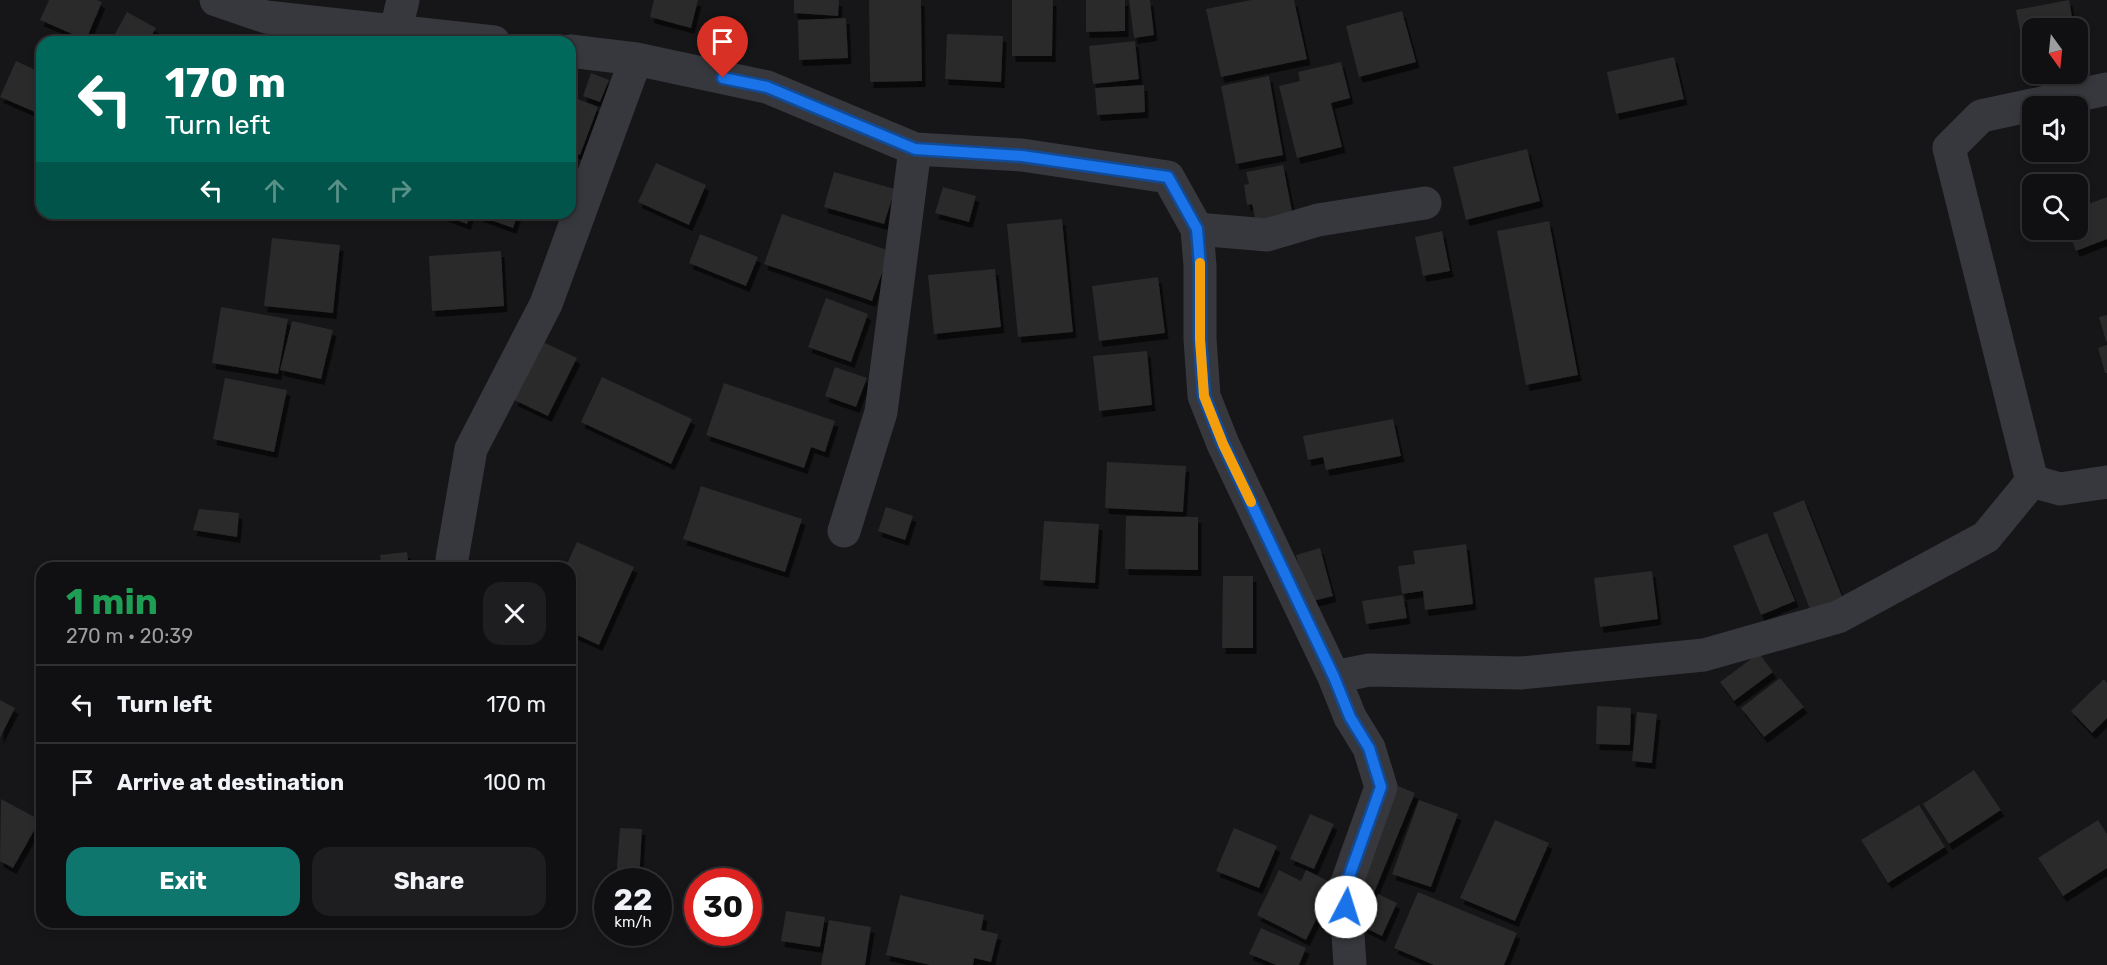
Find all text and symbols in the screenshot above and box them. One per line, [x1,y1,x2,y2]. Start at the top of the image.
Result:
pin [697,16,748,78]
north arrow [2022,18,2088,84]
map controls [2022,18,2088,240]
icon: arrive [706,25,739,58]
text: 170 m [165,58,286,108]
icon: left [66,60,144,138]
button: sound [2022,96,2088,162]
text: Turn left [165,109,270,141]
icon: left [195,174,228,207]
icon: ahead [258,174,291,207]
icon: ahead [321,174,354,207]
icon: right [384,174,417,207]
button: search [2022,174,2088,240]
text: 1 min [66,580,158,623]
button: close [483,582,546,645]
text: 270 m · 20:39 [66,624,193,648]
icon: left [66,688,99,721]
text: Turn left [117,691,212,718]
text: 170 m [486,691,546,718]
icon: arrive [66,766,99,799]
text: Arrive at destination [117,769,344,796]
text: 100 m [484,769,546,796]
button: Exit [66,847,300,916]
button: Share [312,847,546,916]
speed limit sign: 30 [684,868,762,946]
position arrow [1314,875,1378,939]
text: 22 [614,882,653,918]
text: km/h [614,913,652,931]

